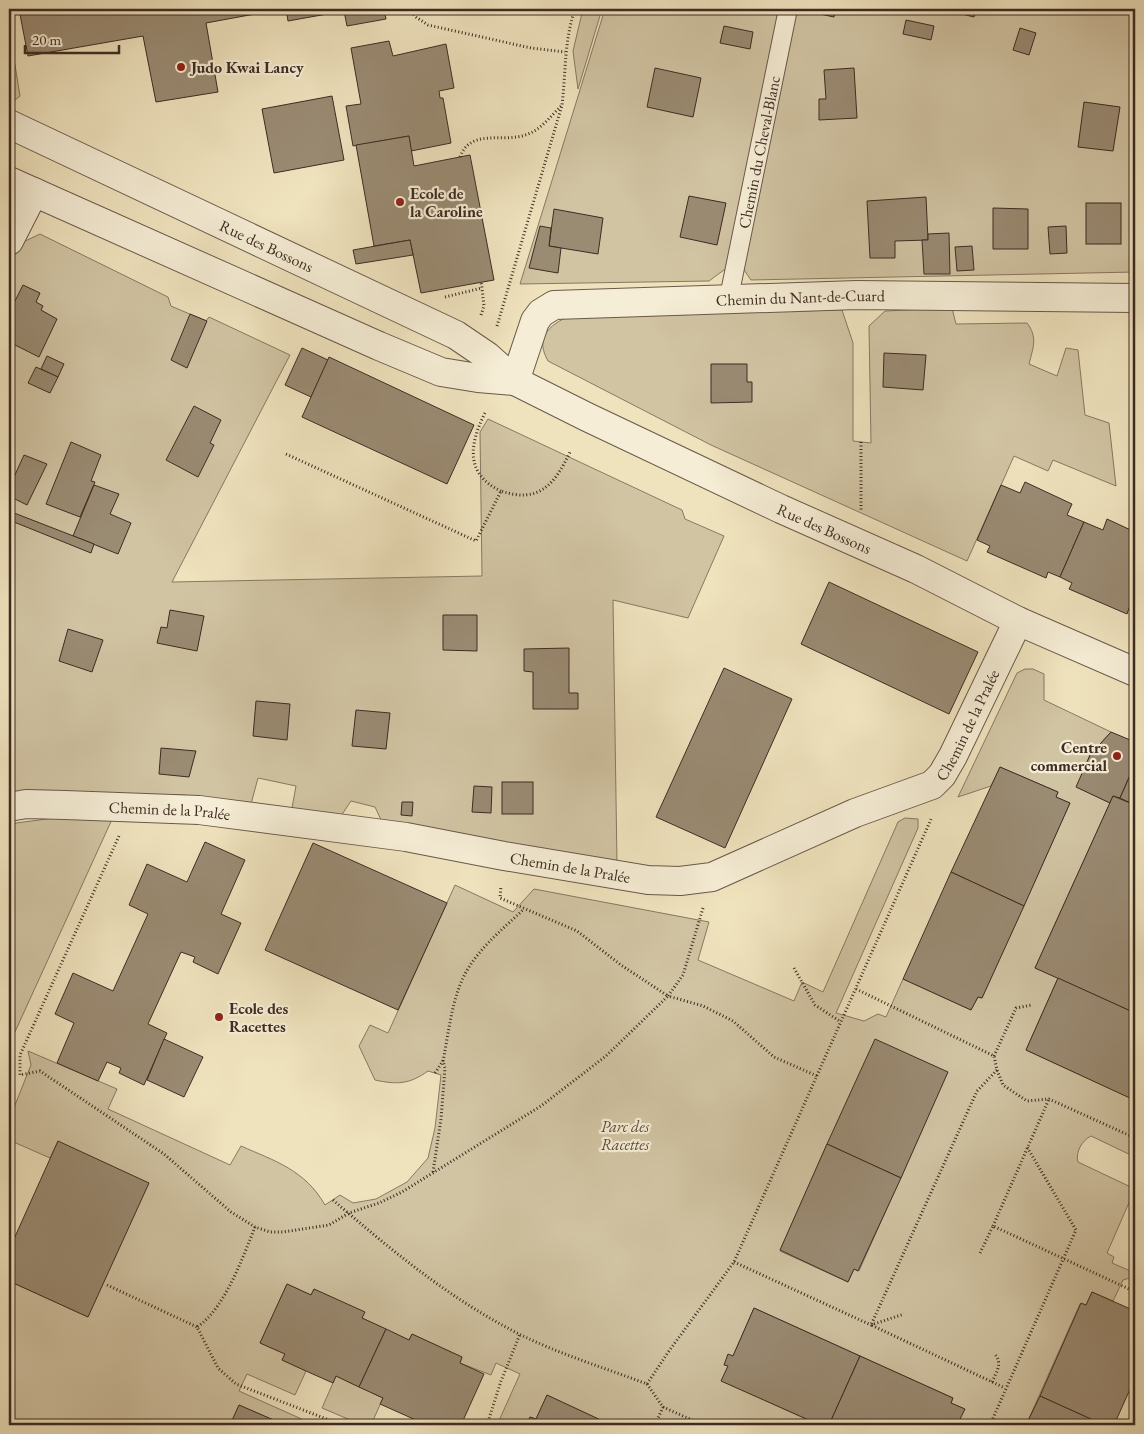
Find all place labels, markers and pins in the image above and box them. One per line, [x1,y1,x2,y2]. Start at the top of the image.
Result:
place label: Judo Kwai Lancy [189,57,304,78]
marker: Judo Kwai Lancy [175,61,187,73]
place label: Ecole de la Caroline [410,183,483,222]
marker: Ecole de la Caroline [394,196,406,208]
place label: Centre commercial [1031,737,1107,776]
marker: Centre commercial [1111,750,1123,762]
place label: Ecole des Racettes [229,998,288,1037]
marker: Ecole des Racettes [213,1011,225,1023]

